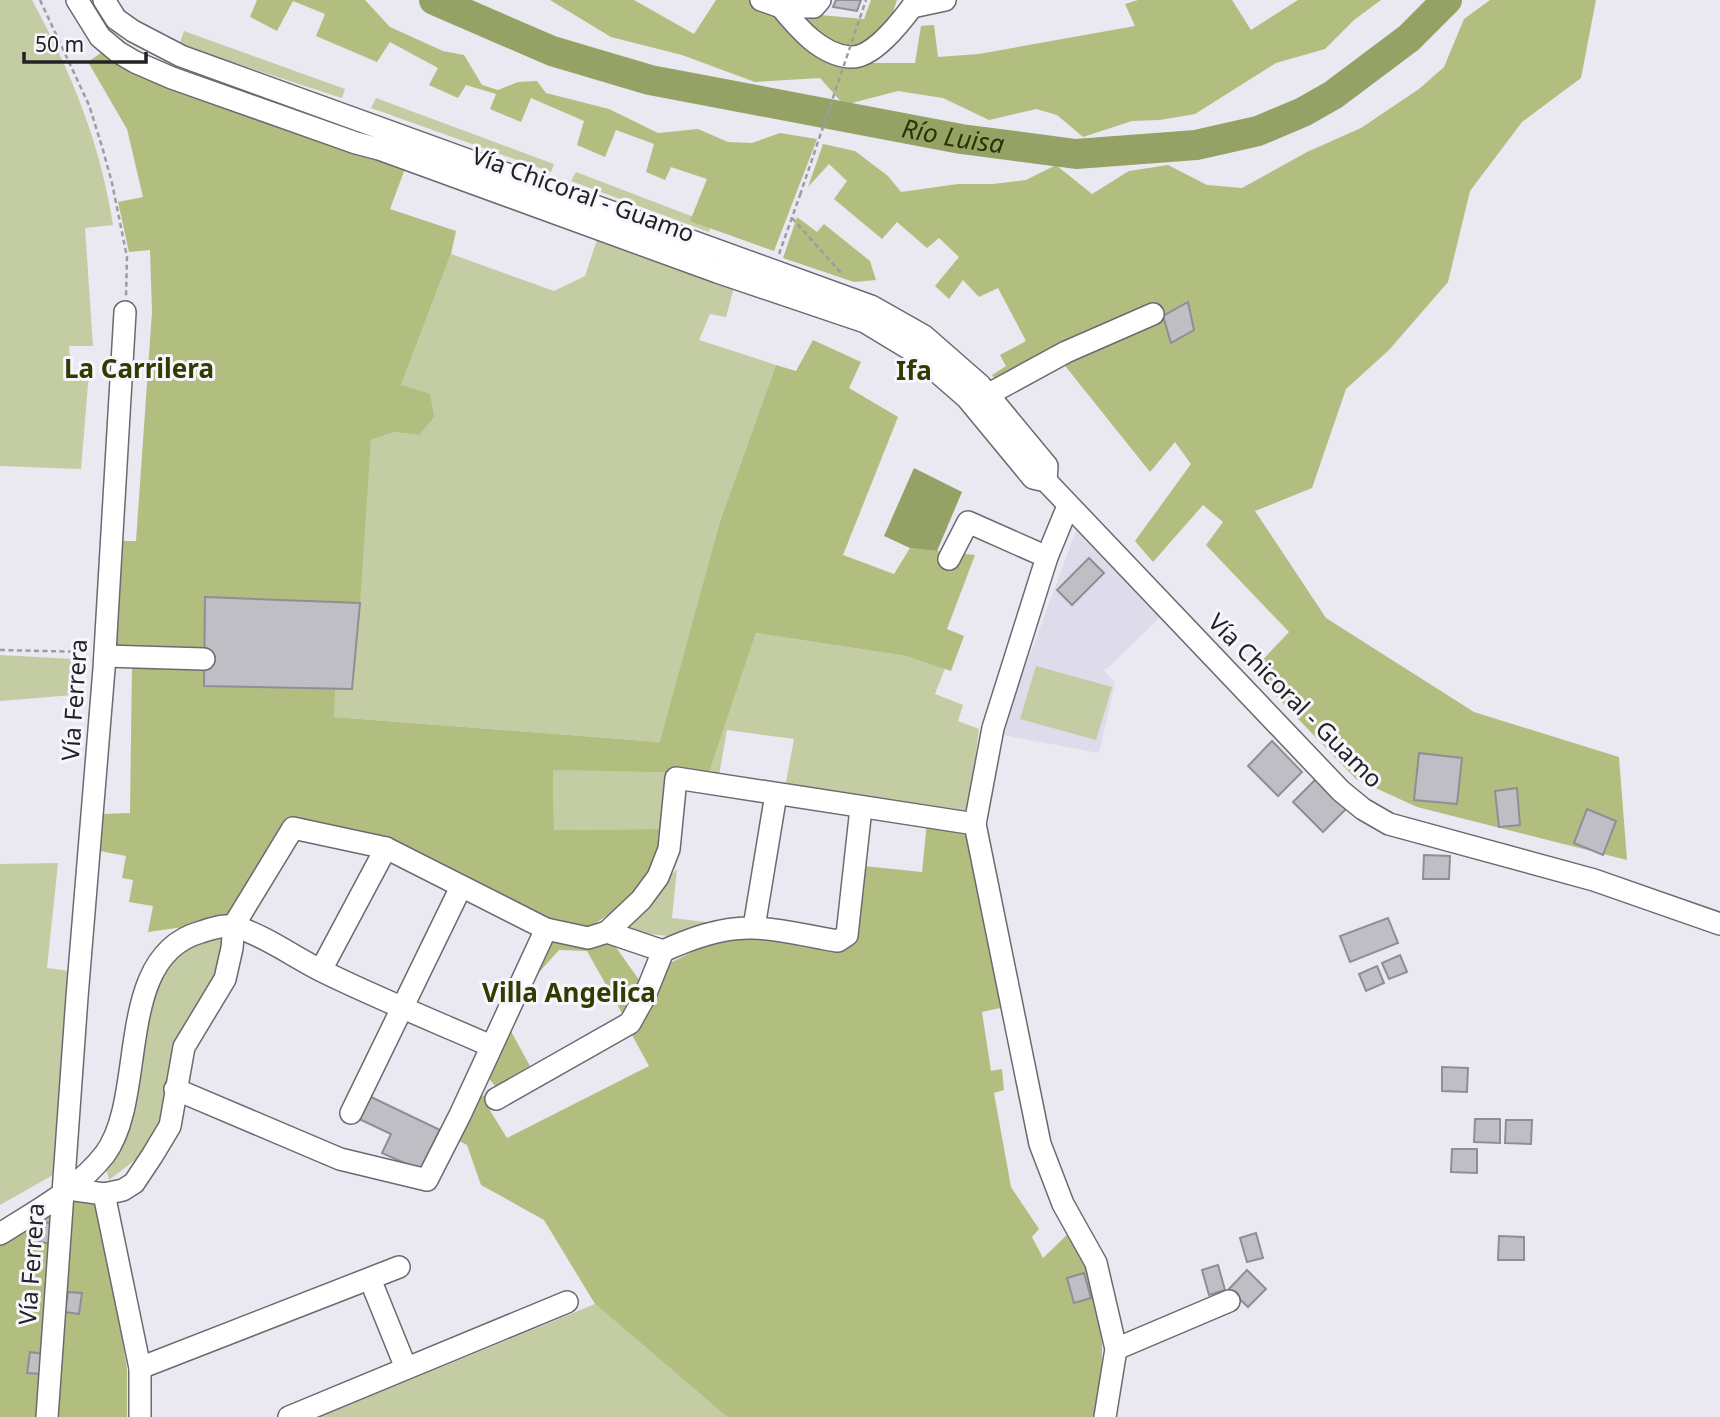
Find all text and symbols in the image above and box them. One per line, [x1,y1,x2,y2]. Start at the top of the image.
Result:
scale bar [24,21,147,65]
text: 50 m [35,30,84,58]
water label: Río Luisa [899,109,1007,161]
street label: Vía Chicoral - Guamo [468,138,699,249]
district label: La Carrilera [64,350,214,386]
district label: Ifa [896,352,932,388]
street label: Vía Chicoral - Guamo [1201,605,1391,795]
street label: Vía Ferrera [53,638,94,762]
district label: Villa Angelica [482,974,656,1010]
street label: Vía Ferrera [10,1202,51,1326]

